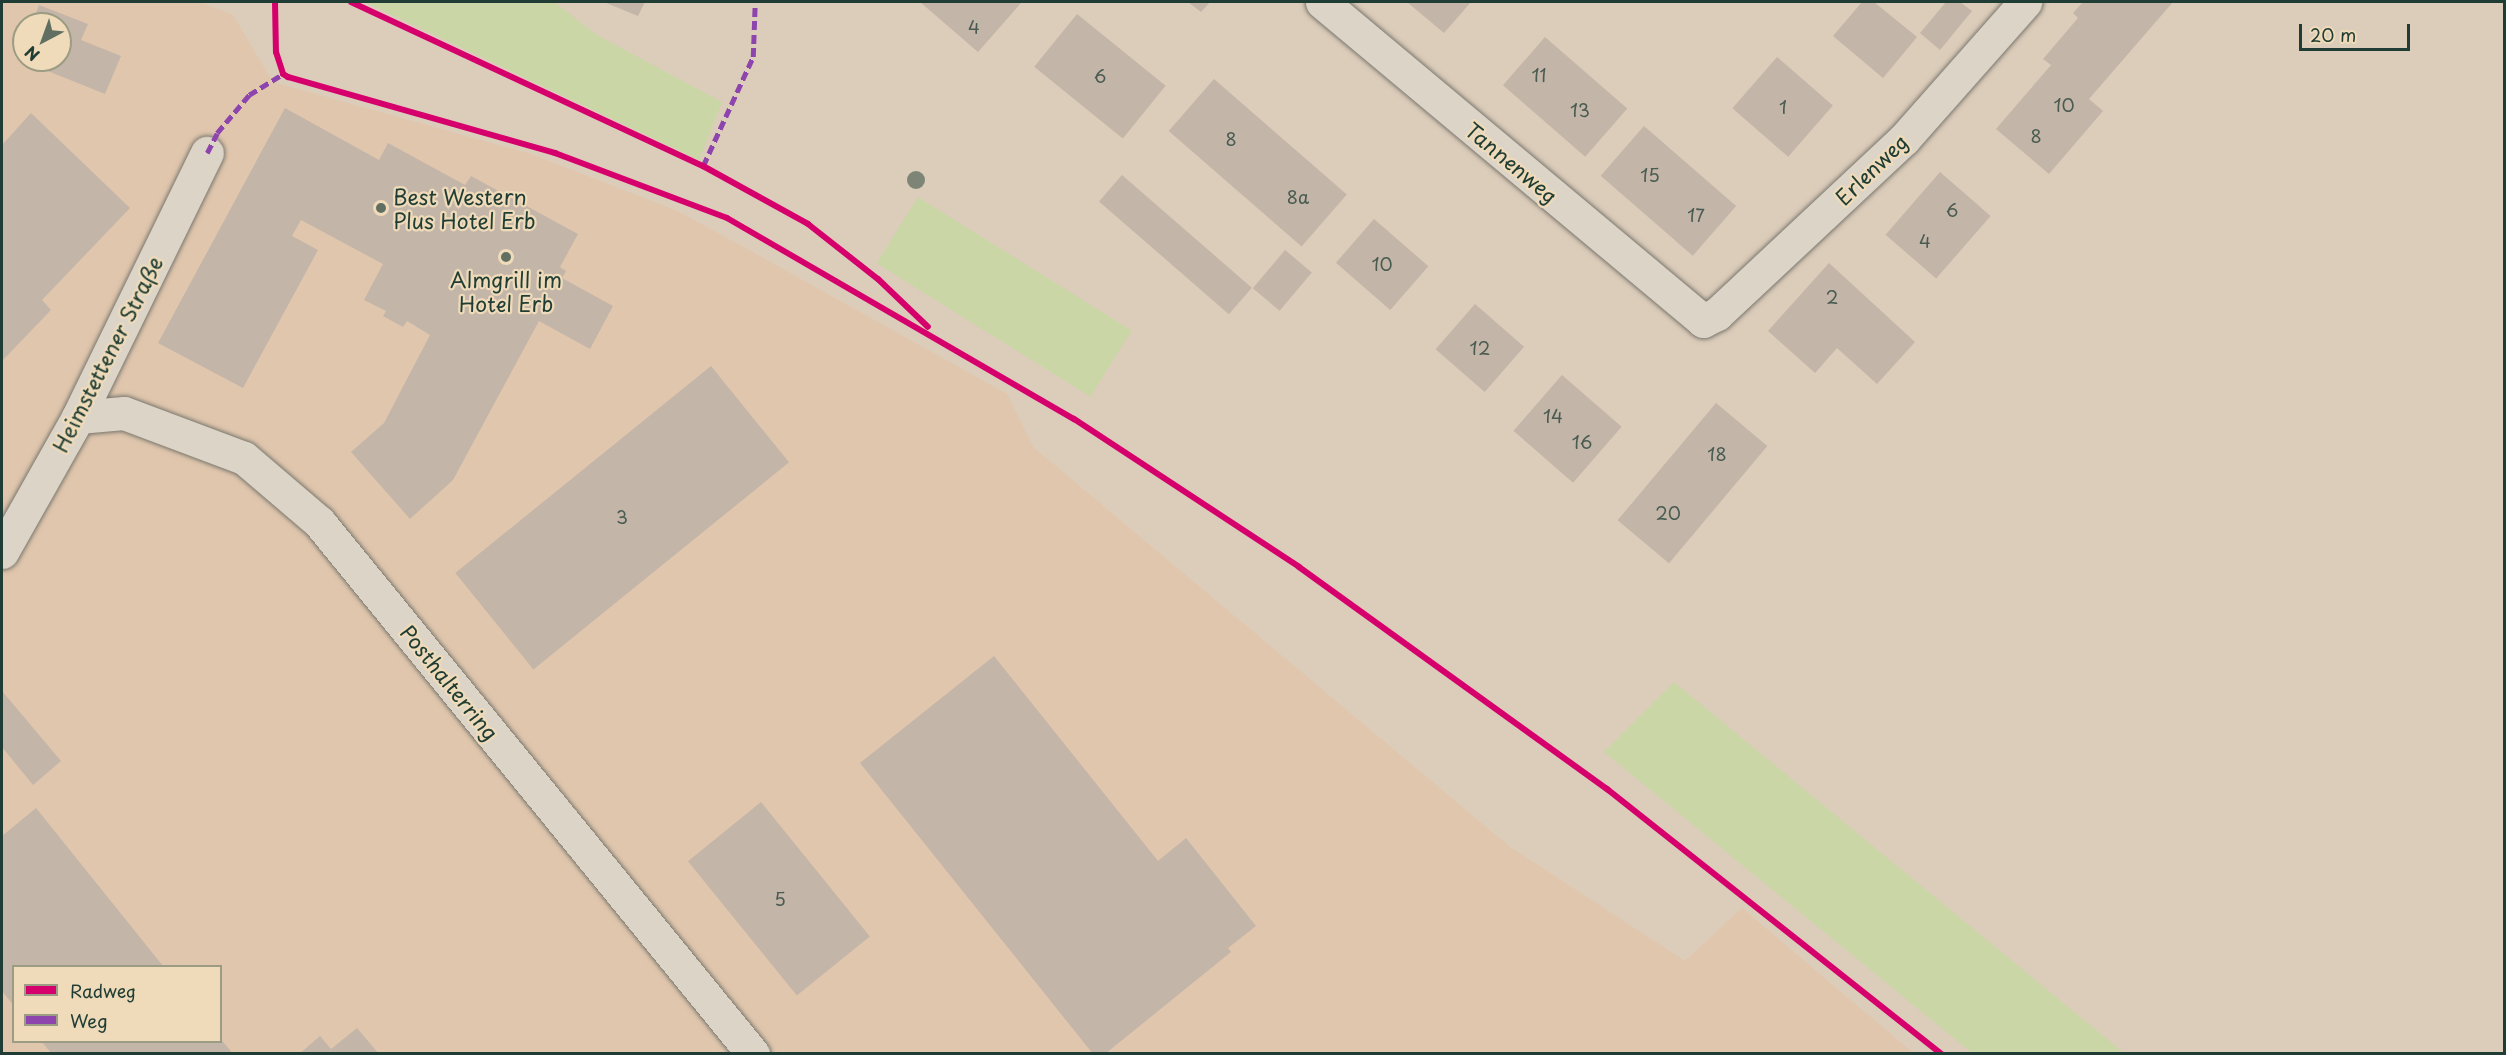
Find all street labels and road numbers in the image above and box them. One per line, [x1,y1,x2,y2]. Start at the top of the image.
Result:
street label: Tannenweg [1461,116,1563,208]
street label: Erlenweg [1830,128,1912,210]
street label: Heimstettener Straße [46,251,168,457]
street label: Posthalterring [396,619,504,745]

